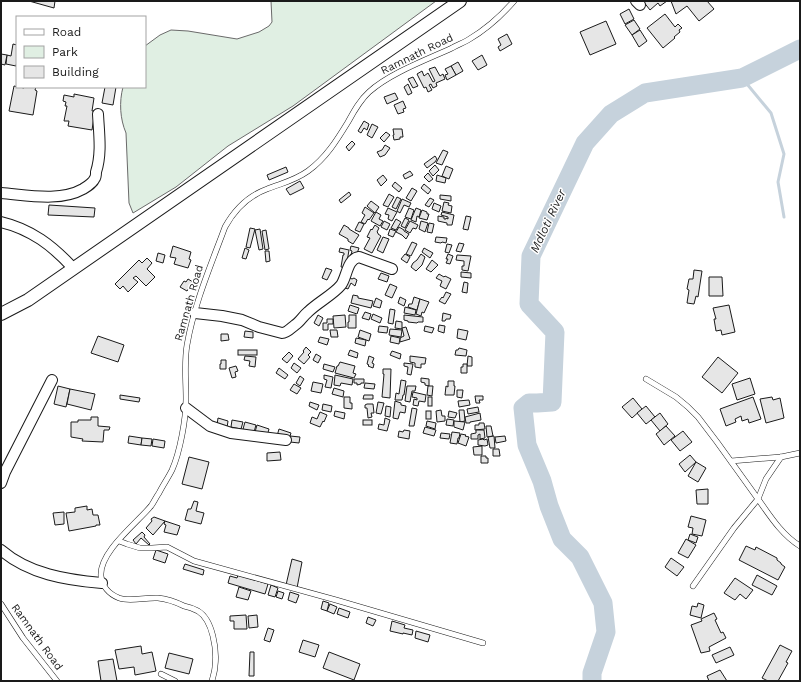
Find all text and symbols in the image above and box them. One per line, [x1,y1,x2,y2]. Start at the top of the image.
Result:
legend [16,16,146,88]
text: Road [52,25,81,39]
street label: Ramnath Road [379,31,455,77]
text: Park [52,45,78,59]
text: Building [52,65,99,79]
water label: Mdloti River [527,186,569,255]
street label: Ramnath Road [172,263,206,343]
street label: Ramnath Road [9,601,65,673]

